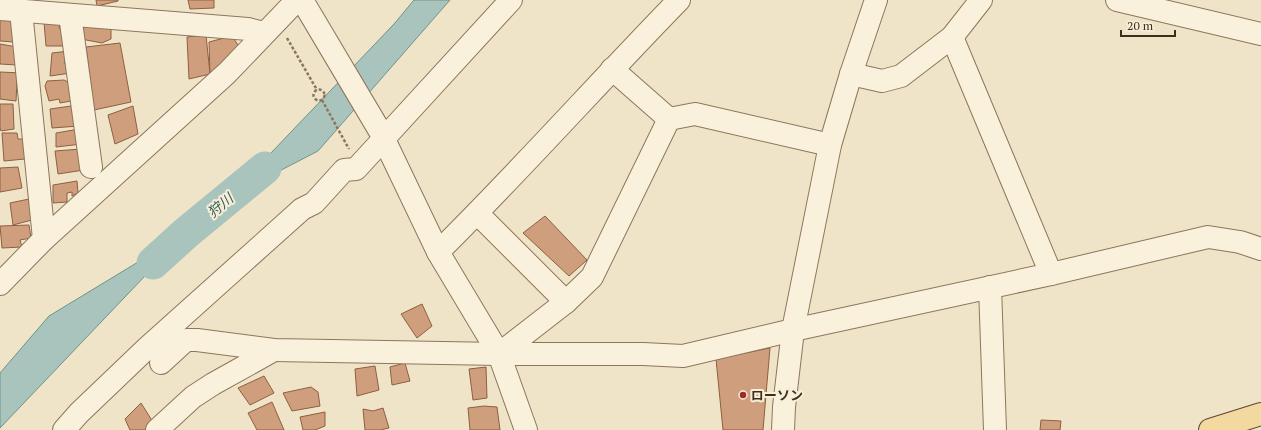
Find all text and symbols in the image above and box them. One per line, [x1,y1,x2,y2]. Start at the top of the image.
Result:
scale bar [1121,12,1175,38]
text: 20 m [1127,18,1154,33]
water label: 狩川 [203,187,238,221]
place label: ローソン [751,386,803,404]
marker: ローソン [738,390,748,400]

